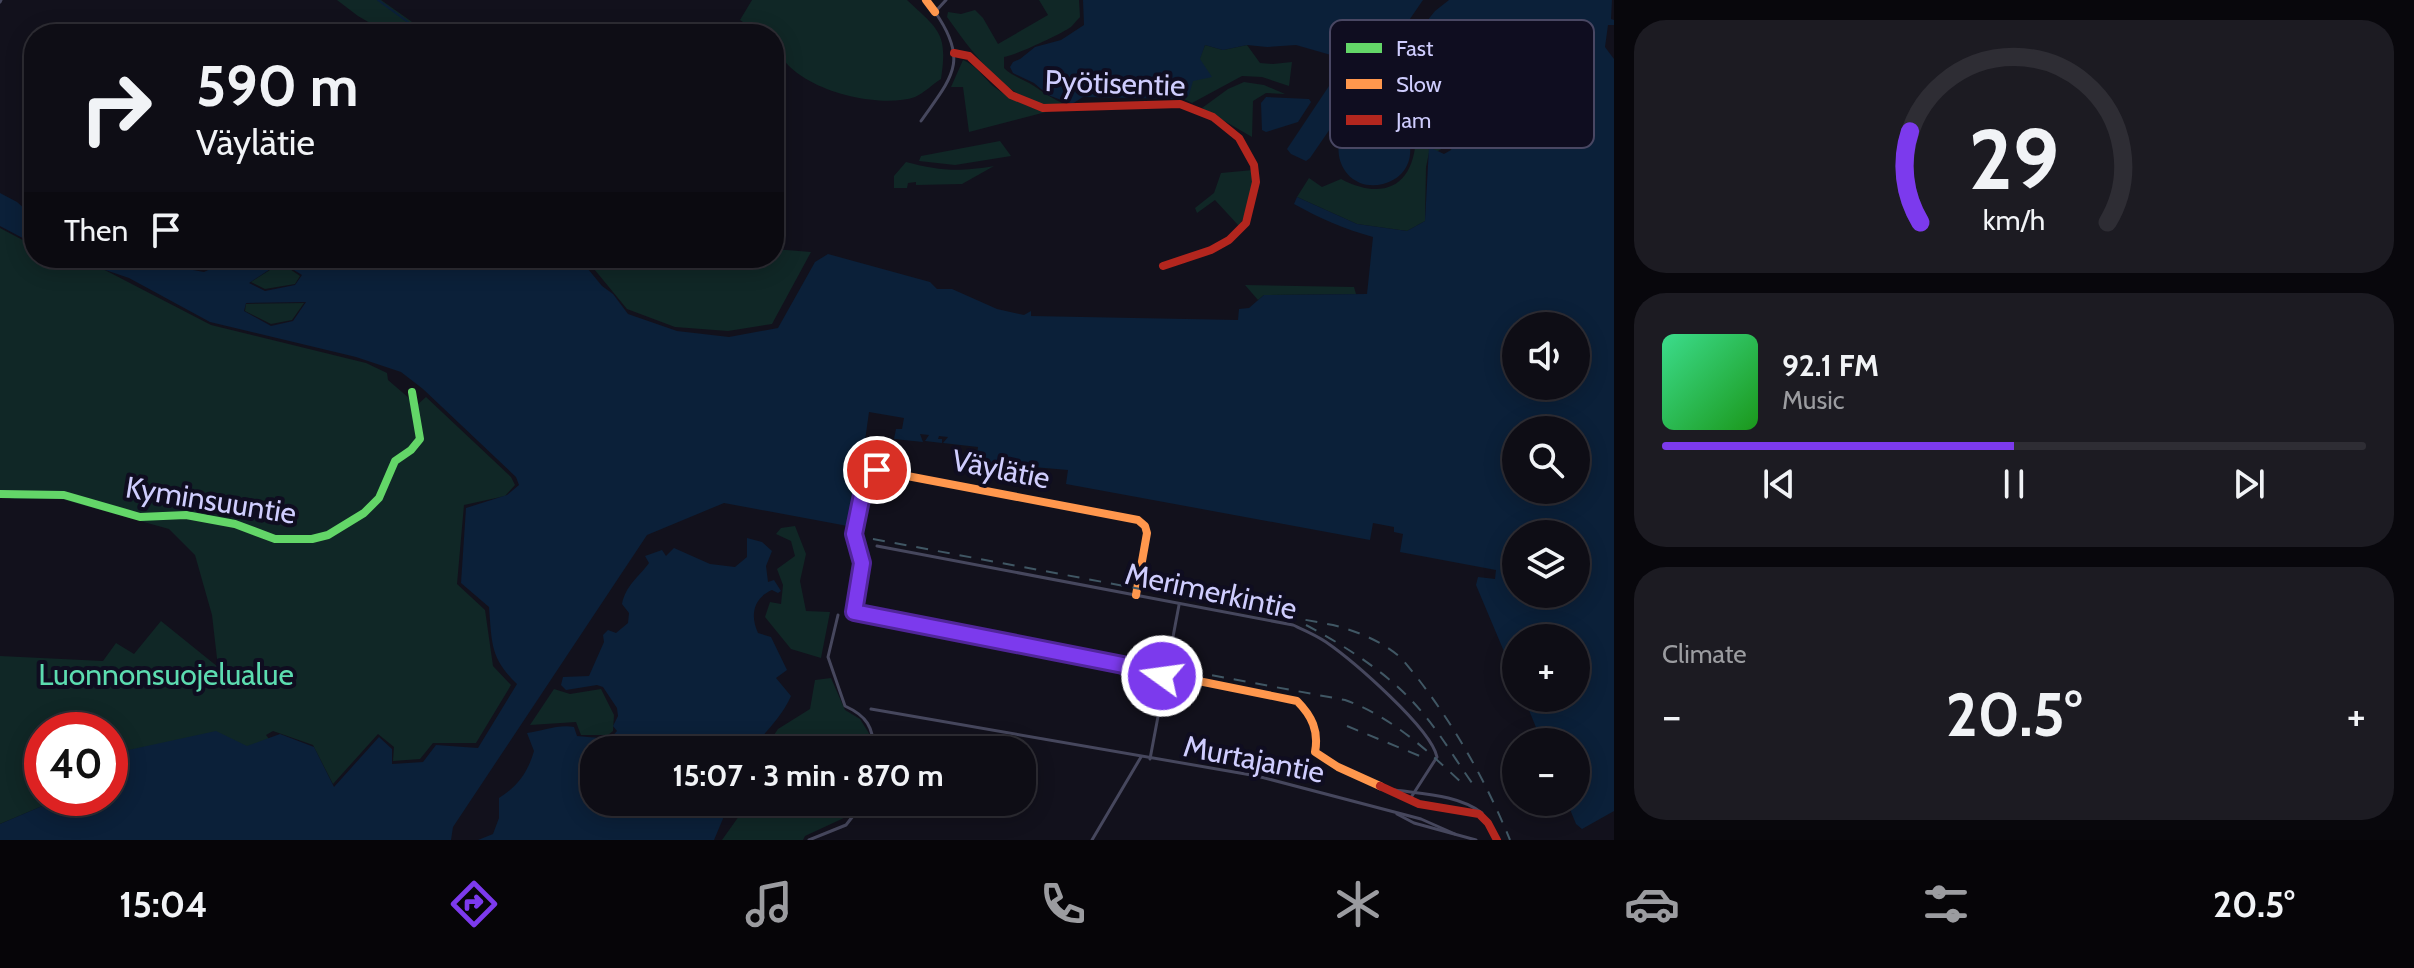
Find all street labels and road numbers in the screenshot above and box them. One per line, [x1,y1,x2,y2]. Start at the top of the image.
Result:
street label: Pyötisentie [1044,62,1186,104]
street label: Väylätie [949,441,1053,497]
street label: Kyminsuuntie [123,468,299,532]
street label: Merimerkintie [1122,555,1300,627]
street label: Murtajantie [1180,727,1328,791]

